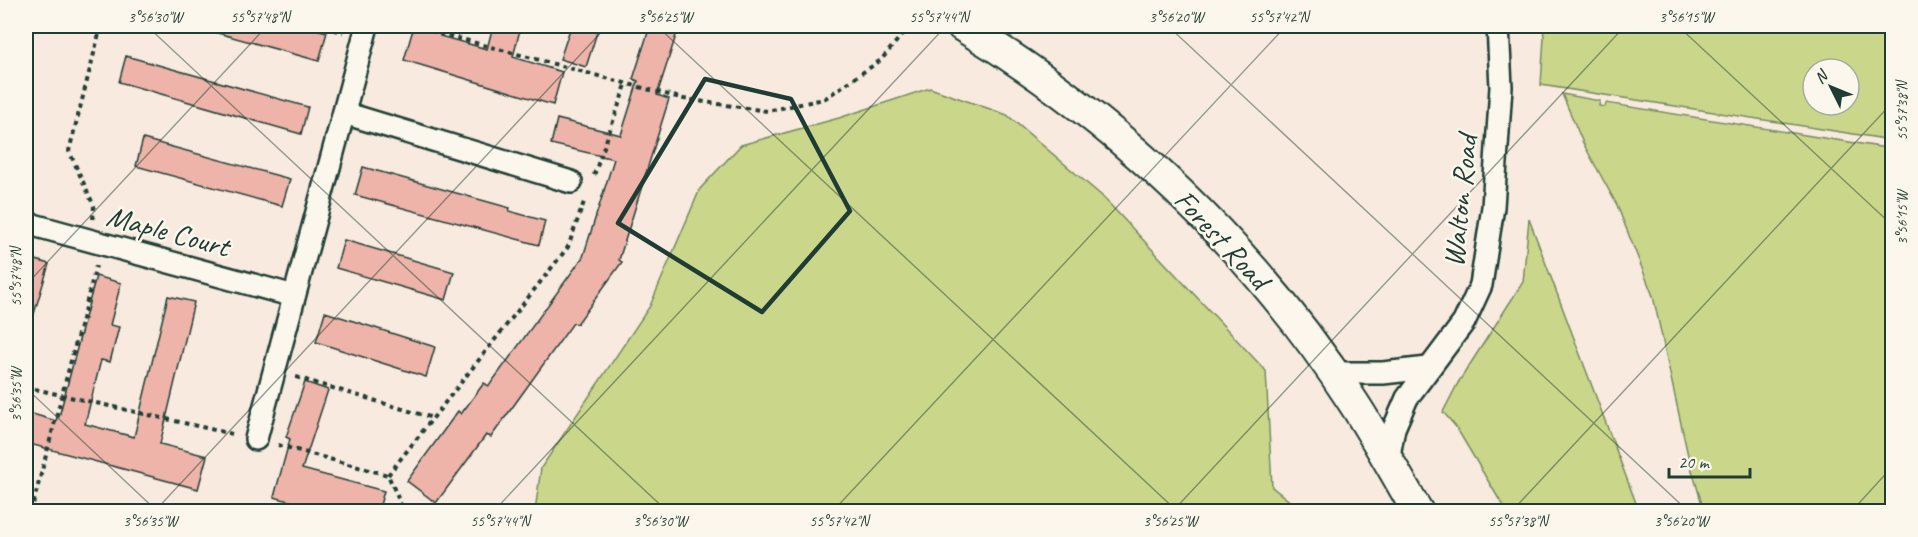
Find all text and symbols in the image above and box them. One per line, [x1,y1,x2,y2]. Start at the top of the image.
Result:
text: 3°56'30"W [128,8,185,27]
text: 55°57'48"N [230,8,293,27]
text: 3°56'25"W [638,8,695,27]
text: 55°57'44"N [909,8,972,27]
text: 3°56'20"W [1149,8,1206,27]
text: 55°57'42"N [1249,8,1312,27]
text: 3°56'15"W [1659,8,1716,27]
north arrow [1801,57,1861,117]
text: N [1810,65,1834,88]
text: 55°57'38"N [1893,78,1912,141]
street label: Walton Road [1434,129,1486,269]
street label: Forest Road [1166,181,1281,300]
text: 3°56'15"W [1893,188,1912,245]
street label: Maple Court [103,196,236,266]
text: 55°57'48"N [7,244,26,307]
text: 3°56'35"W [7,365,26,422]
scale bar [1669,441,1750,479]
text: 20 m [1678,451,1711,473]
text: 3°56'35"W [123,512,180,531]
text: 55°57'44"N [470,512,533,531]
text: 3°56'30"W [633,512,690,531]
text: 55°57'42"N [809,512,872,531]
text: 3°56'25"W [1143,512,1200,531]
text: 55°57'38"N [1488,512,1551,531]
text: 3°56'20"W [1654,512,1711,531]

